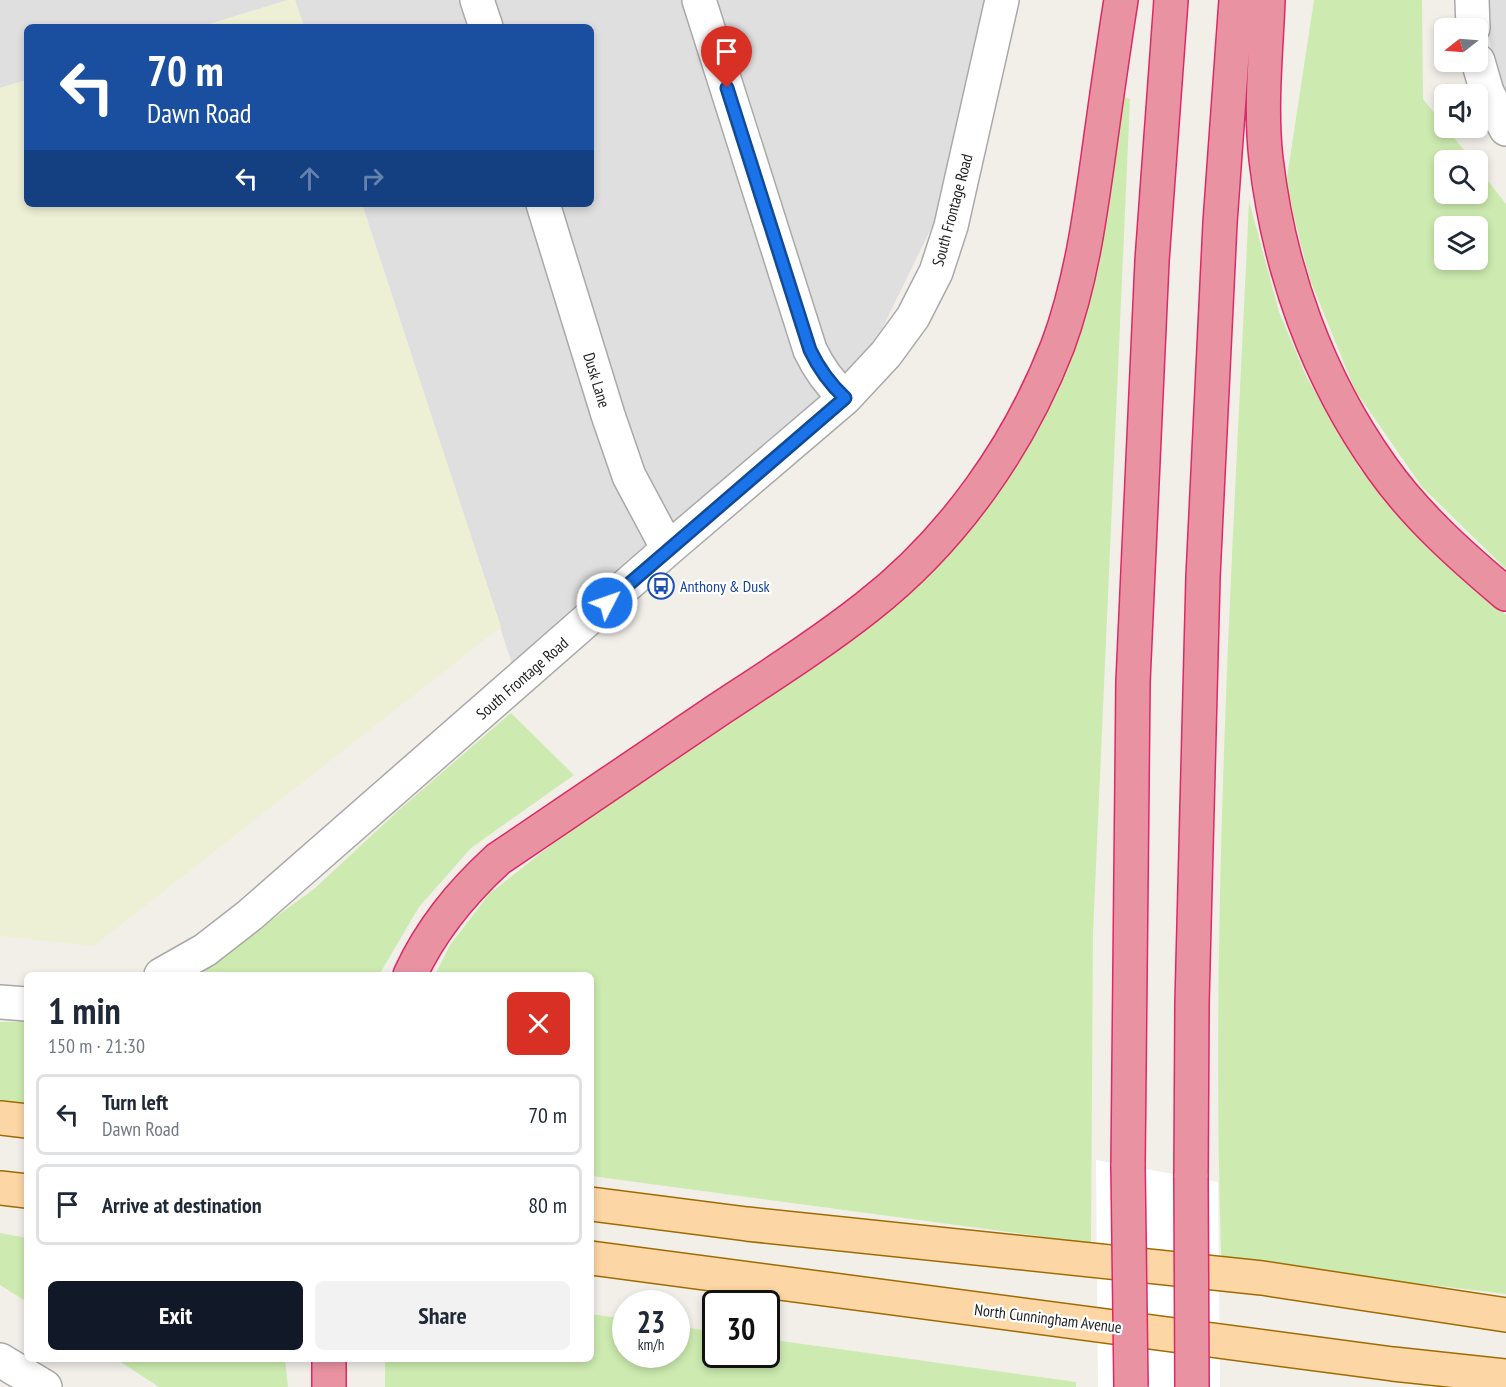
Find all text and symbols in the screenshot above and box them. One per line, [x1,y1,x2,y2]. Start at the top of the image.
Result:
north arrow [1434,18,1488,72]
map controls [1434,18,1488,270]
pin [701,26,752,88]
icon: arrive [710,35,743,68]
text: 70 m [147,43,224,98]
icon: left [48,48,126,126]
button: sound [1434,84,1488,138]
text: Dawn Road [147,96,252,130]
button: search [1434,150,1488,204]
street label: South Frontage Road [927,152,977,268]
icon: left [230,162,263,195]
icon: ahead [293,162,326,195]
icon: right [356,162,389,195]
button: layers [1434,216,1488,270]
street label: Dusk Lane [579,350,615,410]
position arrow [575,571,639,635]
bus stop icon: Anthony & Dusk [646,571,676,601]
place label: Anthony & Dusk [680,576,771,596]
street label: South Frontage Road [472,633,572,723]
text: 1 min [48,987,121,1034]
button: close [507,992,570,1055]
text: 150 m · 21:30 [48,1033,145,1059]
text: Turn left [102,1088,168,1116]
icon: left [51,1098,84,1131]
text: 70 m [528,1101,567,1129]
text: Dawn Road [102,1116,179,1142]
icon: arrive [51,1188,84,1221]
text: Arrive at destination [102,1191,262,1219]
text: 80 m [528,1191,567,1219]
button: Exit [48,1281,303,1350]
button: Share [315,1281,570,1350]
speed limit sign: 30 [702,1290,780,1368]
street label: North Cunningham Avenue [973,1299,1123,1337]
text: 23 [637,1302,665,1341]
text: km/h [638,1335,664,1354]

